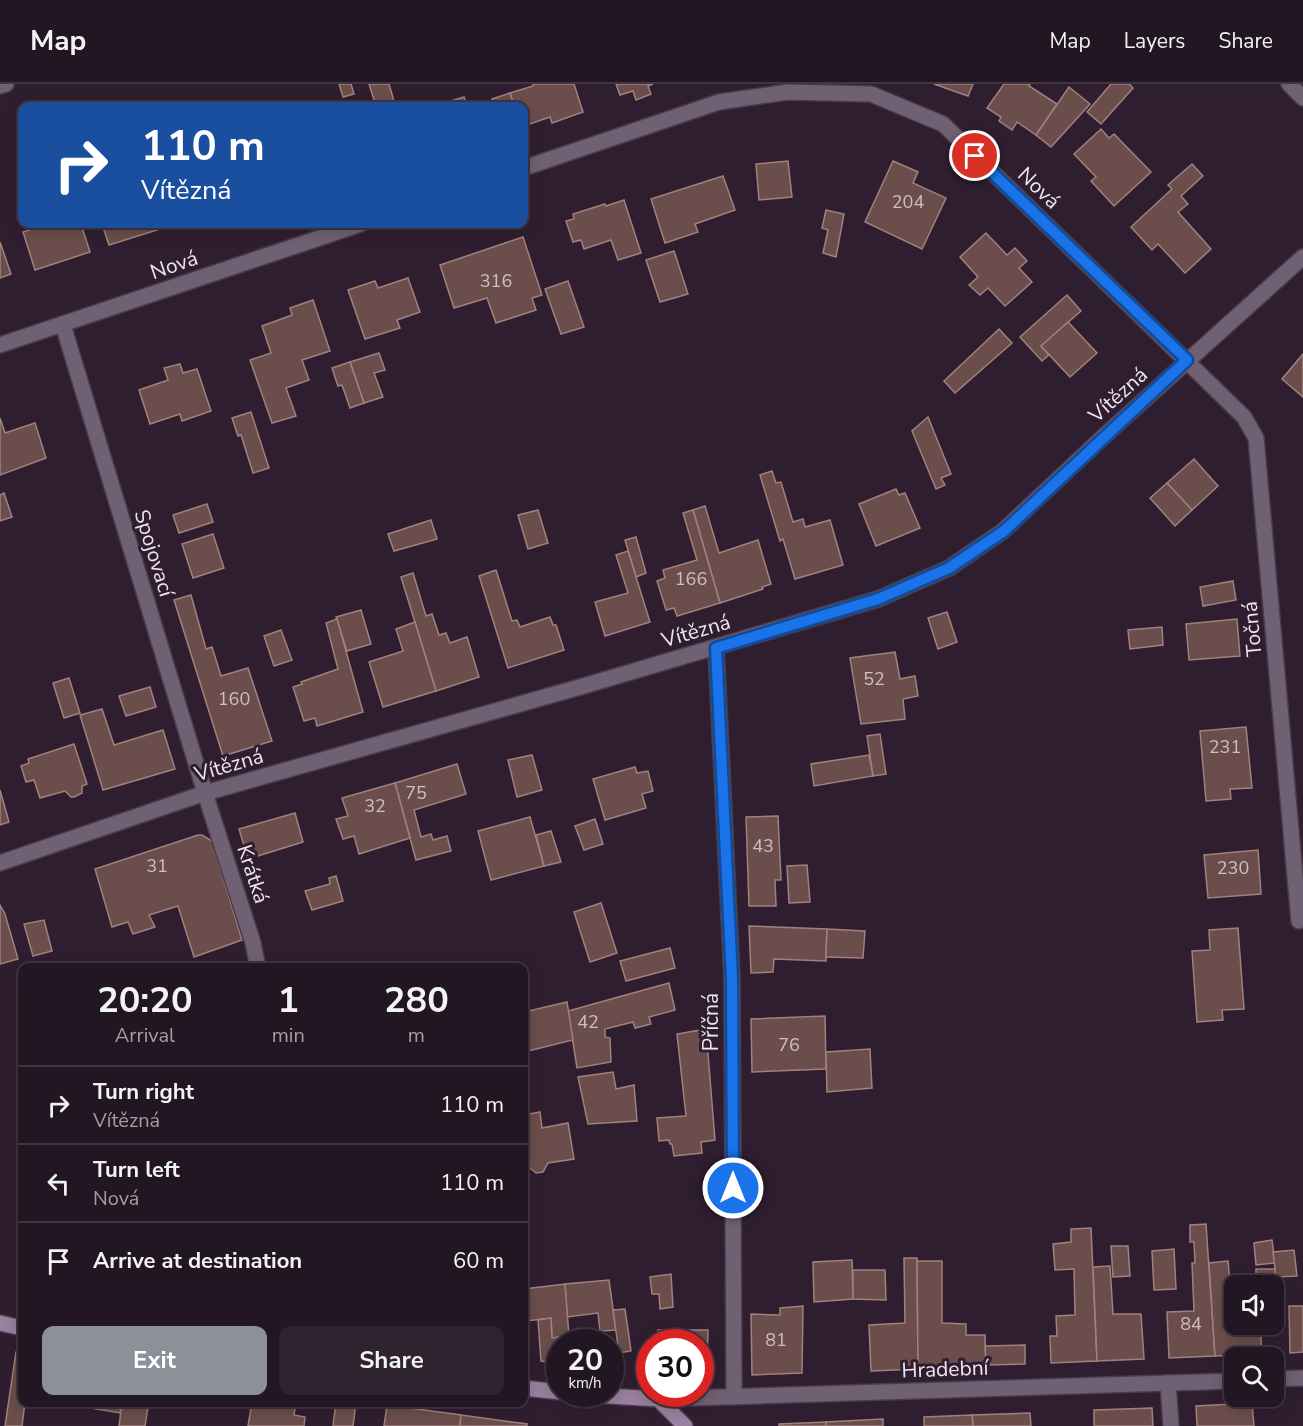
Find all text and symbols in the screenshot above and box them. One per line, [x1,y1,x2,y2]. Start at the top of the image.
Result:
text: Map [30,22,86,60]
text: Map [1049,27,1091,55]
text: Layers [1124,27,1185,55]
text: Share [1218,27,1273,55]
text: 110 m [141,118,265,175]
icon: right [42,126,120,204]
pin [949,130,1000,181]
icon: arrive [958,139,991,172]
street label: Nová [1012,161,1066,215]
text: Vítězná [141,172,232,209]
house number: 204 [892,190,924,214]
street label: Nová [146,244,202,286]
house number: 316 [480,269,512,293]
street label: Vítězná [1082,361,1154,430]
street label: Spojovací [128,506,181,601]
house number: 166 [675,567,707,591]
street label: Točná [1236,600,1268,658]
street label: Vítězná [657,608,734,654]
house number: 52 [863,667,885,691]
house number: 160 [218,687,250,711]
house number: 231 [1209,735,1241,759]
street label: Vítězná [190,742,267,788]
house number: 75 [405,781,427,805]
house number: 32 [364,794,386,818]
house number: 43 [752,834,774,858]
street label: Krátká [230,841,276,907]
house number: 31 [146,854,168,878]
house number: 230 [1217,856,1249,880]
text: 20:20 [97,976,193,1025]
text: 1 [277,976,299,1025]
text: 280 [384,976,449,1025]
street label: Příčná [697,993,725,1051]
house number: 42 [577,1010,599,1034]
text: Arrival [115,1022,175,1049]
text: min [272,1022,305,1049]
text: m [408,1022,425,1049]
house number: 76 [778,1033,800,1057]
text: Turn right [93,1077,194,1107]
icon: right [42,1089,75,1122]
text: 110 m [440,1090,504,1120]
text: Vítězná [93,1107,160,1134]
text: Turn left [93,1155,180,1185]
position arrow [701,1156,765,1220]
icon: left [42,1167,75,1200]
text: 110 m [440,1168,504,1198]
text: Nová [93,1185,139,1212]
icon: arrive [42,1245,75,1278]
text: Arrive at destination [93,1246,302,1276]
text: 60 m [453,1246,504,1276]
map controls [1224,1275,1284,1407]
button: sound [1224,1275,1284,1335]
house number: 84 [1180,1312,1202,1336]
button: Exit [42,1326,267,1395]
button: Share [279,1326,504,1395]
house number: 81 [765,1328,787,1352]
speed limit sign: 30 [636,1329,714,1407]
text: 20 [567,1340,603,1381]
button: search [1224,1347,1284,1407]
street label: Hradební [901,1353,990,1385]
text: km/h [568,1373,602,1393]

